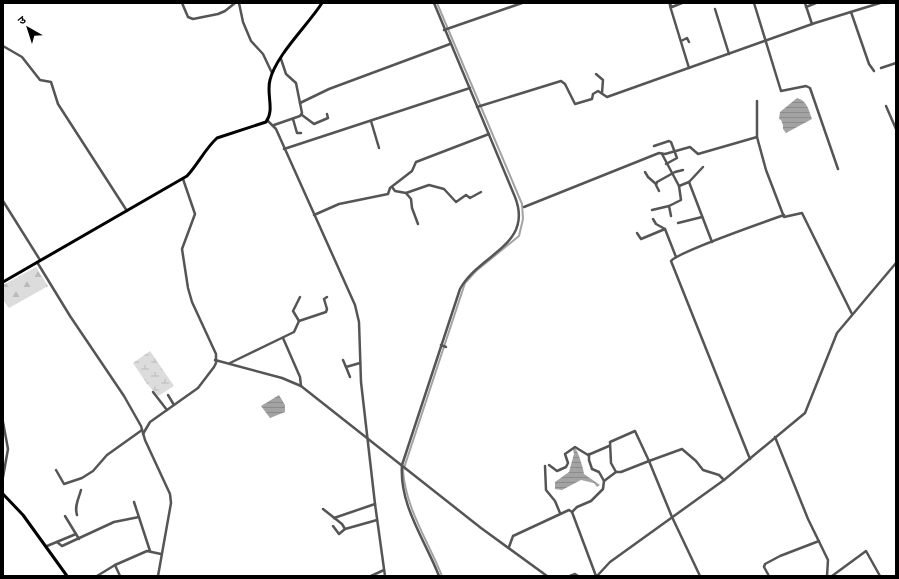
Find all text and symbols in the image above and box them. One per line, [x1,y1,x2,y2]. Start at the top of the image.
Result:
north arrow [8,8,48,48]
text: उ [15,12,29,28]

